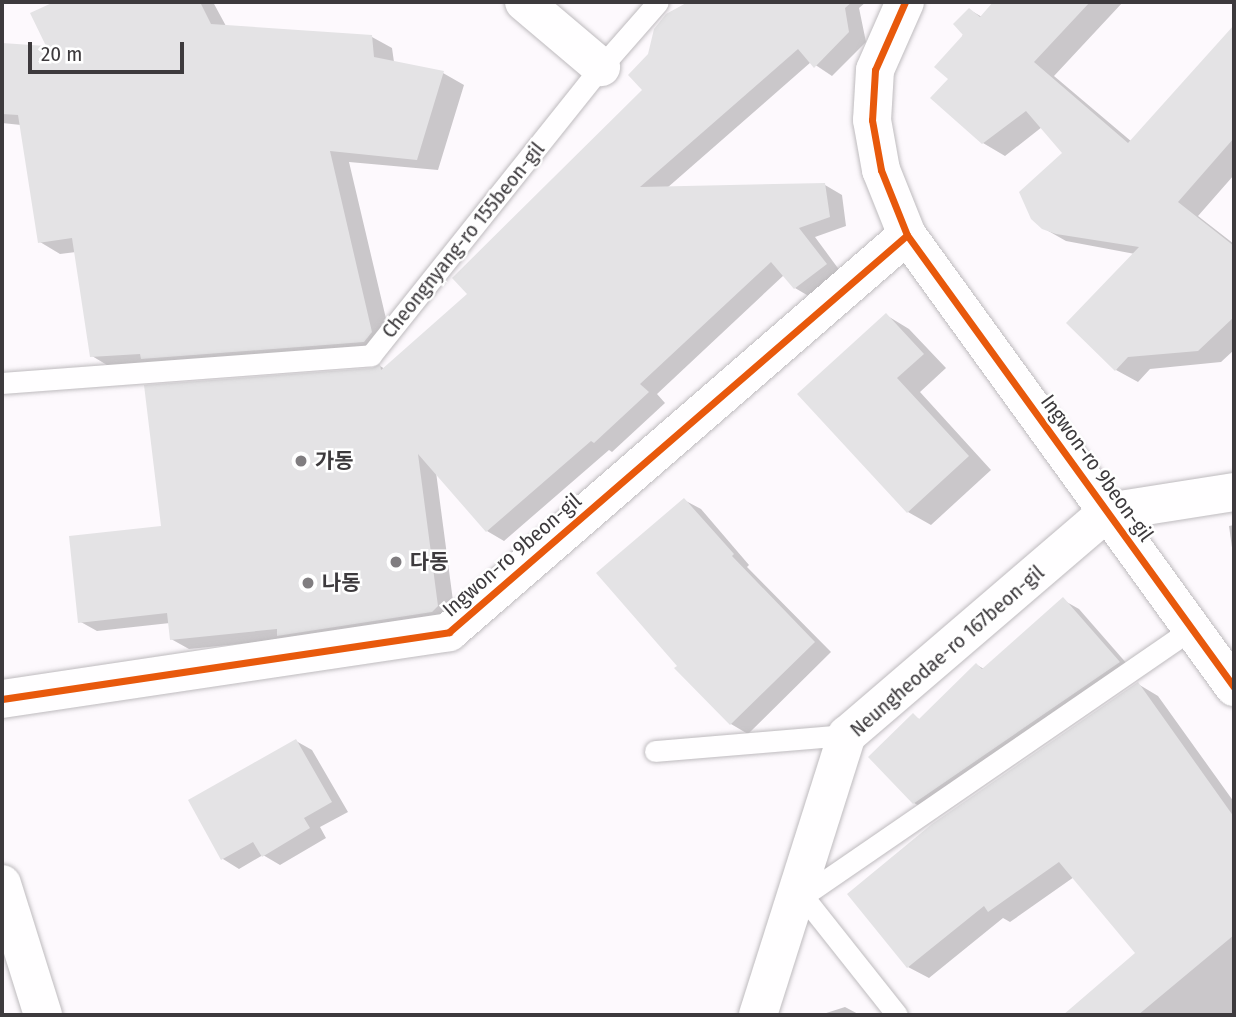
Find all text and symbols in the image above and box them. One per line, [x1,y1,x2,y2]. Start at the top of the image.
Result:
scale bar [32,28,187,72]
text: 20 m [41,41,82,67]
street label: Cheongnyang-ro 155beon-gil [376,137,550,343]
street label: Ingwon-ro 9beon-gil [1035,390,1159,546]
place label: 가동 [315,448,354,474]
marker: 가동 [293,453,309,469]
street label: Ingwon-ro 9beon-gil [438,488,586,622]
place label: 다동 [410,549,449,575]
marker: 다동 [388,554,404,570]
street label: Neungheodae-ro 167beon-gil [845,560,1049,742]
place label: 나동 [322,570,361,596]
marker: 나동 [300,575,316,591]

